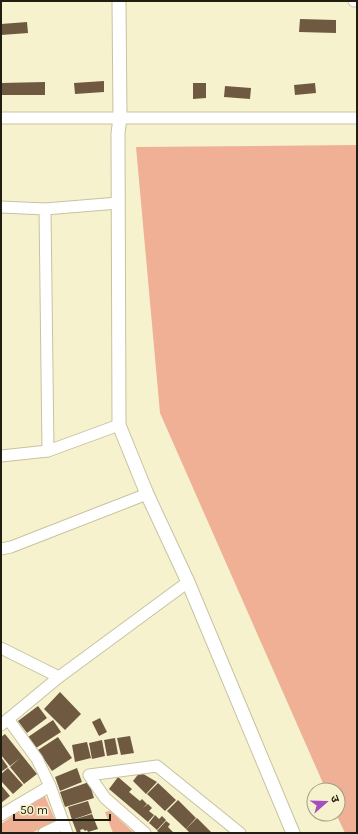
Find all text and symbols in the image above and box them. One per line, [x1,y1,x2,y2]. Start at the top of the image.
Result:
north arrow [306,782,346,822]
text: उ [328,794,342,805]
scale bar [14,796,110,822]
text: 50 m [20,803,48,817]

